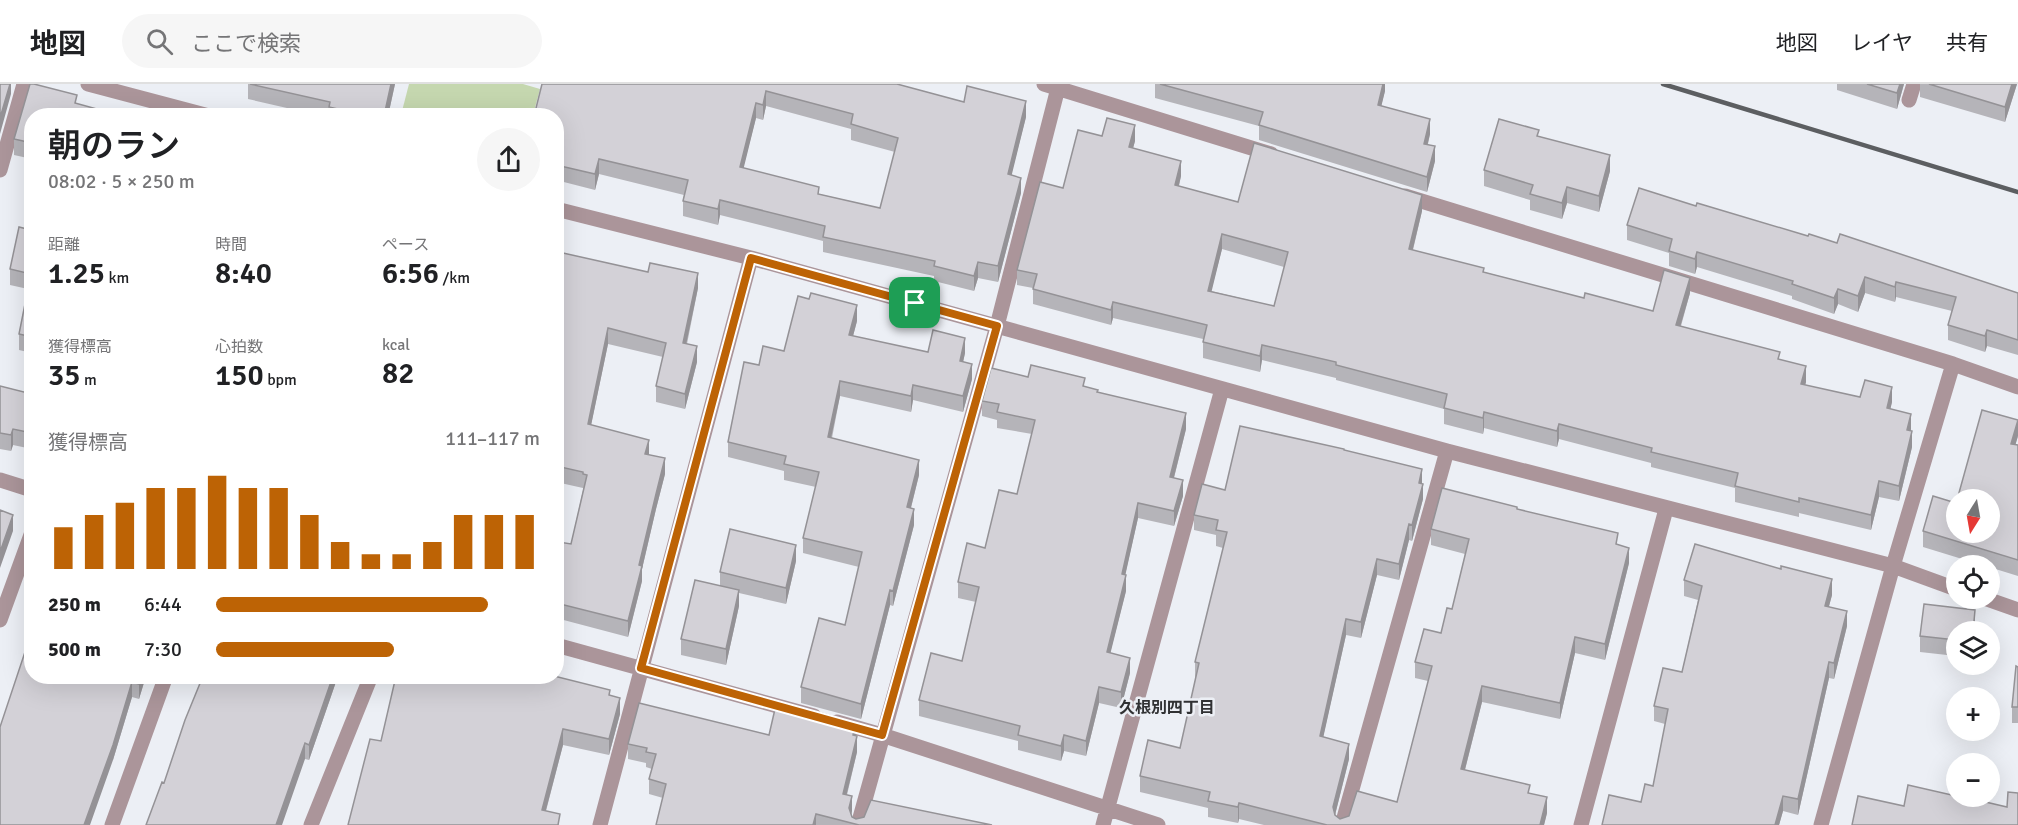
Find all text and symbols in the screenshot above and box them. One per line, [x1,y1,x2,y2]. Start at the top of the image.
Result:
search box [122,14,542,68]
icon: search [143,25,176,58]
text: 地図 [30,27,86,61]
text: ここで検索 [191,30,301,57]
text: 地図 [1776,30,1818,56]
text: レイヤ [1851,30,1913,56]
text: 共有 [1946,30,1988,56]
text: 朝のラン [48,126,180,167]
button: share [477,128,540,191]
text: 08:02 · 5 × 250 m [48,169,195,194]
text: 距離 [48,235,80,255]
text: 時間 [215,235,247,255]
text: ペース [382,235,429,255]
text: 1.25 [48,255,105,292]
text: 8:40 [215,255,272,292]
text: 6:56 [382,255,439,292]
text: km [105,268,129,288]
text: /km [439,268,470,288]
pin [889,277,940,328]
icon: arrive [898,286,931,319]
text: kcal [382,335,410,355]
text: 獲得標高 [48,337,112,357]
text: 心拍数 [215,337,263,357]
text: 82 [382,355,414,392]
text: 35 [48,357,80,394]
text: 150 [215,357,264,394]
text: m [80,370,97,390]
text: bpm [264,370,297,390]
text: 111–117 m [445,426,540,451]
text: 獲得標高 [48,430,128,455]
north arrow [1946,489,2000,543]
map controls [1946,489,2000,807]
button: locate [1946,555,2000,609]
text: 250 m [48,592,101,617]
text: 6:44 [144,592,182,617]
button: layers [1946,621,2000,675]
text: 500 m [48,637,101,662]
text: 7:30 [144,637,182,662]
button: + [1946,687,2000,741]
district label: 久根別四丁目 [1119,698,1215,718]
button: − [1946,753,2000,807]

